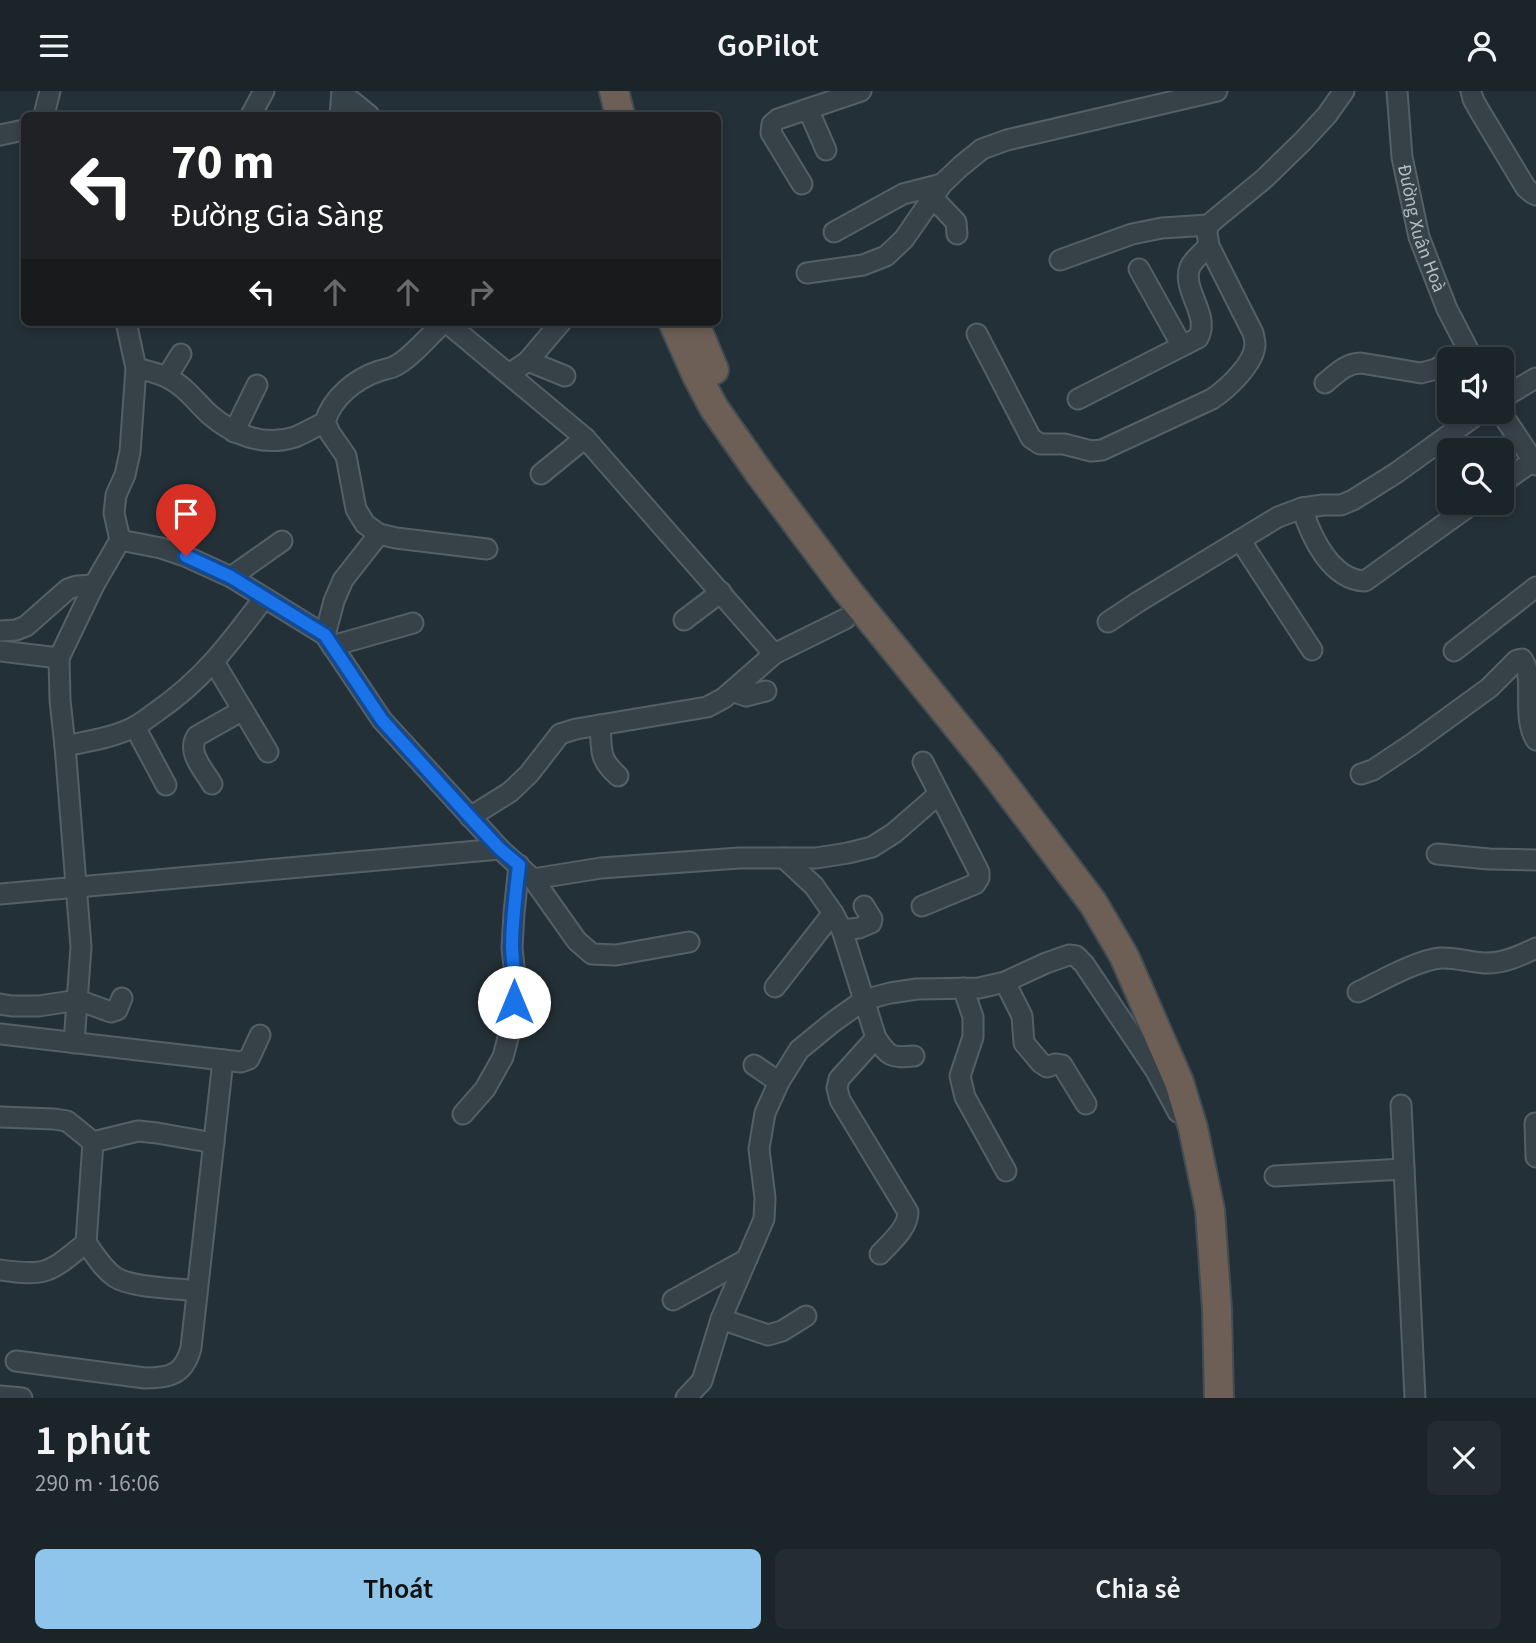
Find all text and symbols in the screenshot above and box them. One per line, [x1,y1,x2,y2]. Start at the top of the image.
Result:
text: GoPilot [717,23,819,69]
icon: menu [35,27,73,65]
icon: person [1463,27,1501,65]
text: 70 m [171,128,275,198]
icon: left [56,140,147,231]
street label: Đường Xuân Hoà [1390,162,1453,296]
text: Đường Gia Sàng [171,193,383,239]
icon: left [243,273,281,311]
icon: ahead [316,273,354,311]
icon: ahead [389,273,427,311]
icon: right [462,273,500,311]
map controls [1437,347,1514,515]
button: sound [1437,347,1514,424]
button: search [1437,438,1514,515]
pin [156,484,216,556]
icon: arrive [167,495,205,533]
position arrow [477,965,551,1039]
text: 1 phút [35,1411,151,1471]
button: close [1427,1421,1501,1495]
text: 290 m · 16:06 [35,1467,159,1500]
button: Thoát [35,1549,761,1629]
button: Chia sẻ [775,1549,1501,1629]

